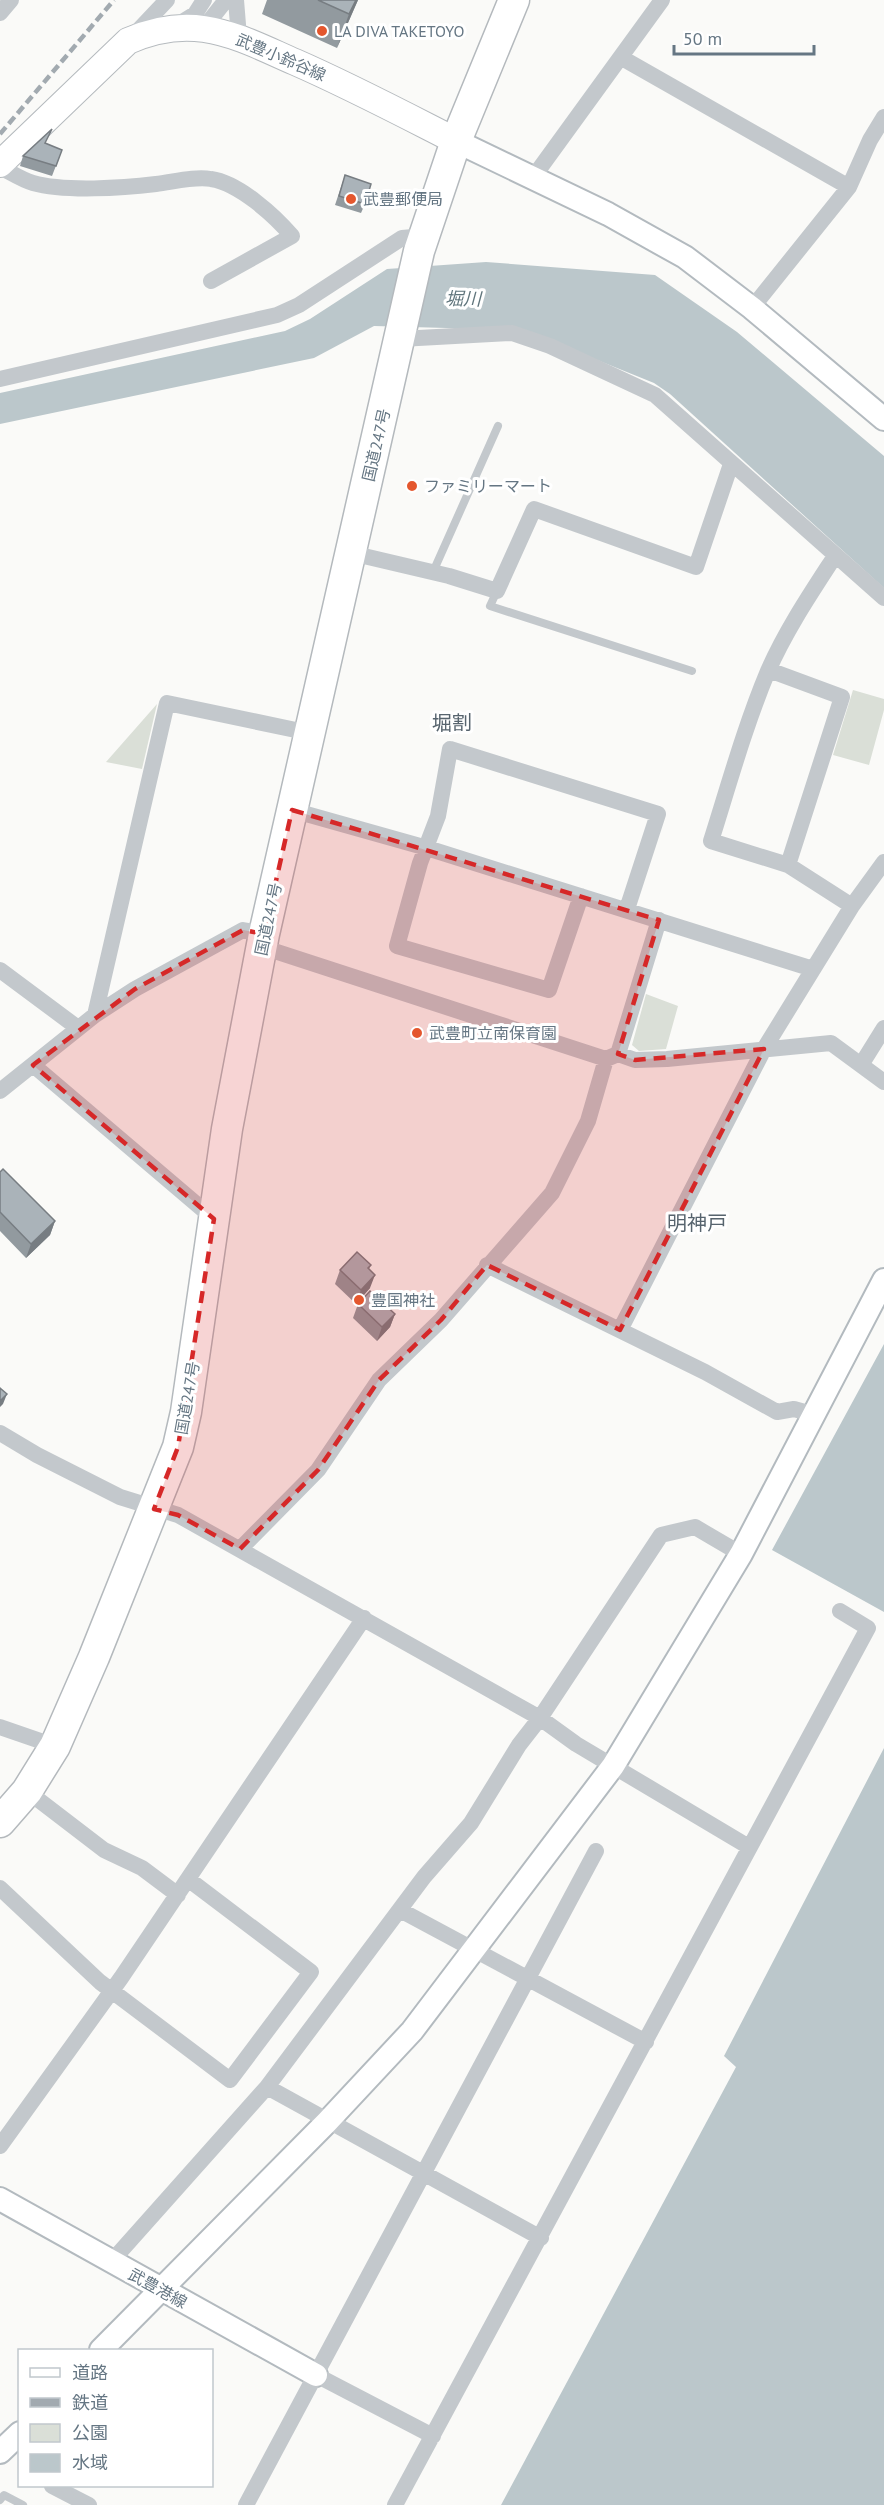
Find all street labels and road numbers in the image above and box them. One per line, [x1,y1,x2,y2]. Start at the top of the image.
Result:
street label: 武豊小鈴谷線 [233,29,329,85]
street label: 国道247号 [358,407,394,483]
street label: 国道247号 [251,881,285,957]
street label: 国道247号 [171,1360,203,1436]
street label: 武豊港線 [125,2264,191,2312]

